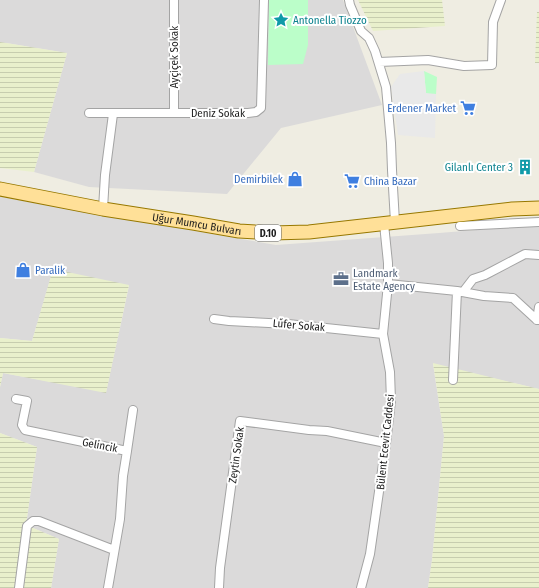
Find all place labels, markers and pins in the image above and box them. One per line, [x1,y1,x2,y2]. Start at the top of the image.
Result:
place icon: Antonella Tiozzo [272,11,290,29]
place label: Antonella Tiozzo [293,14,367,27]
supermarket icon: Erdener Market [459,99,477,117]
place label: Erdener Market [387,102,456,115]
building icon: Gilanlı Center 3 [516,158,534,176]
place label: Gilanlı Center 3 [445,161,513,174]
shop icon: Demirbilek [286,170,304,188]
supermarket icon: China Bazar [343,172,361,190]
place label: Demirbilek [234,173,284,186]
place label: China Bazar [364,175,417,188]
shop icon: Paralik [14,261,32,279]
place label: Paralik [35,264,66,277]
place label: Landmark Estate Agency [353,267,415,293]
office icon: Landmark Estate Agency [332,270,350,288]

